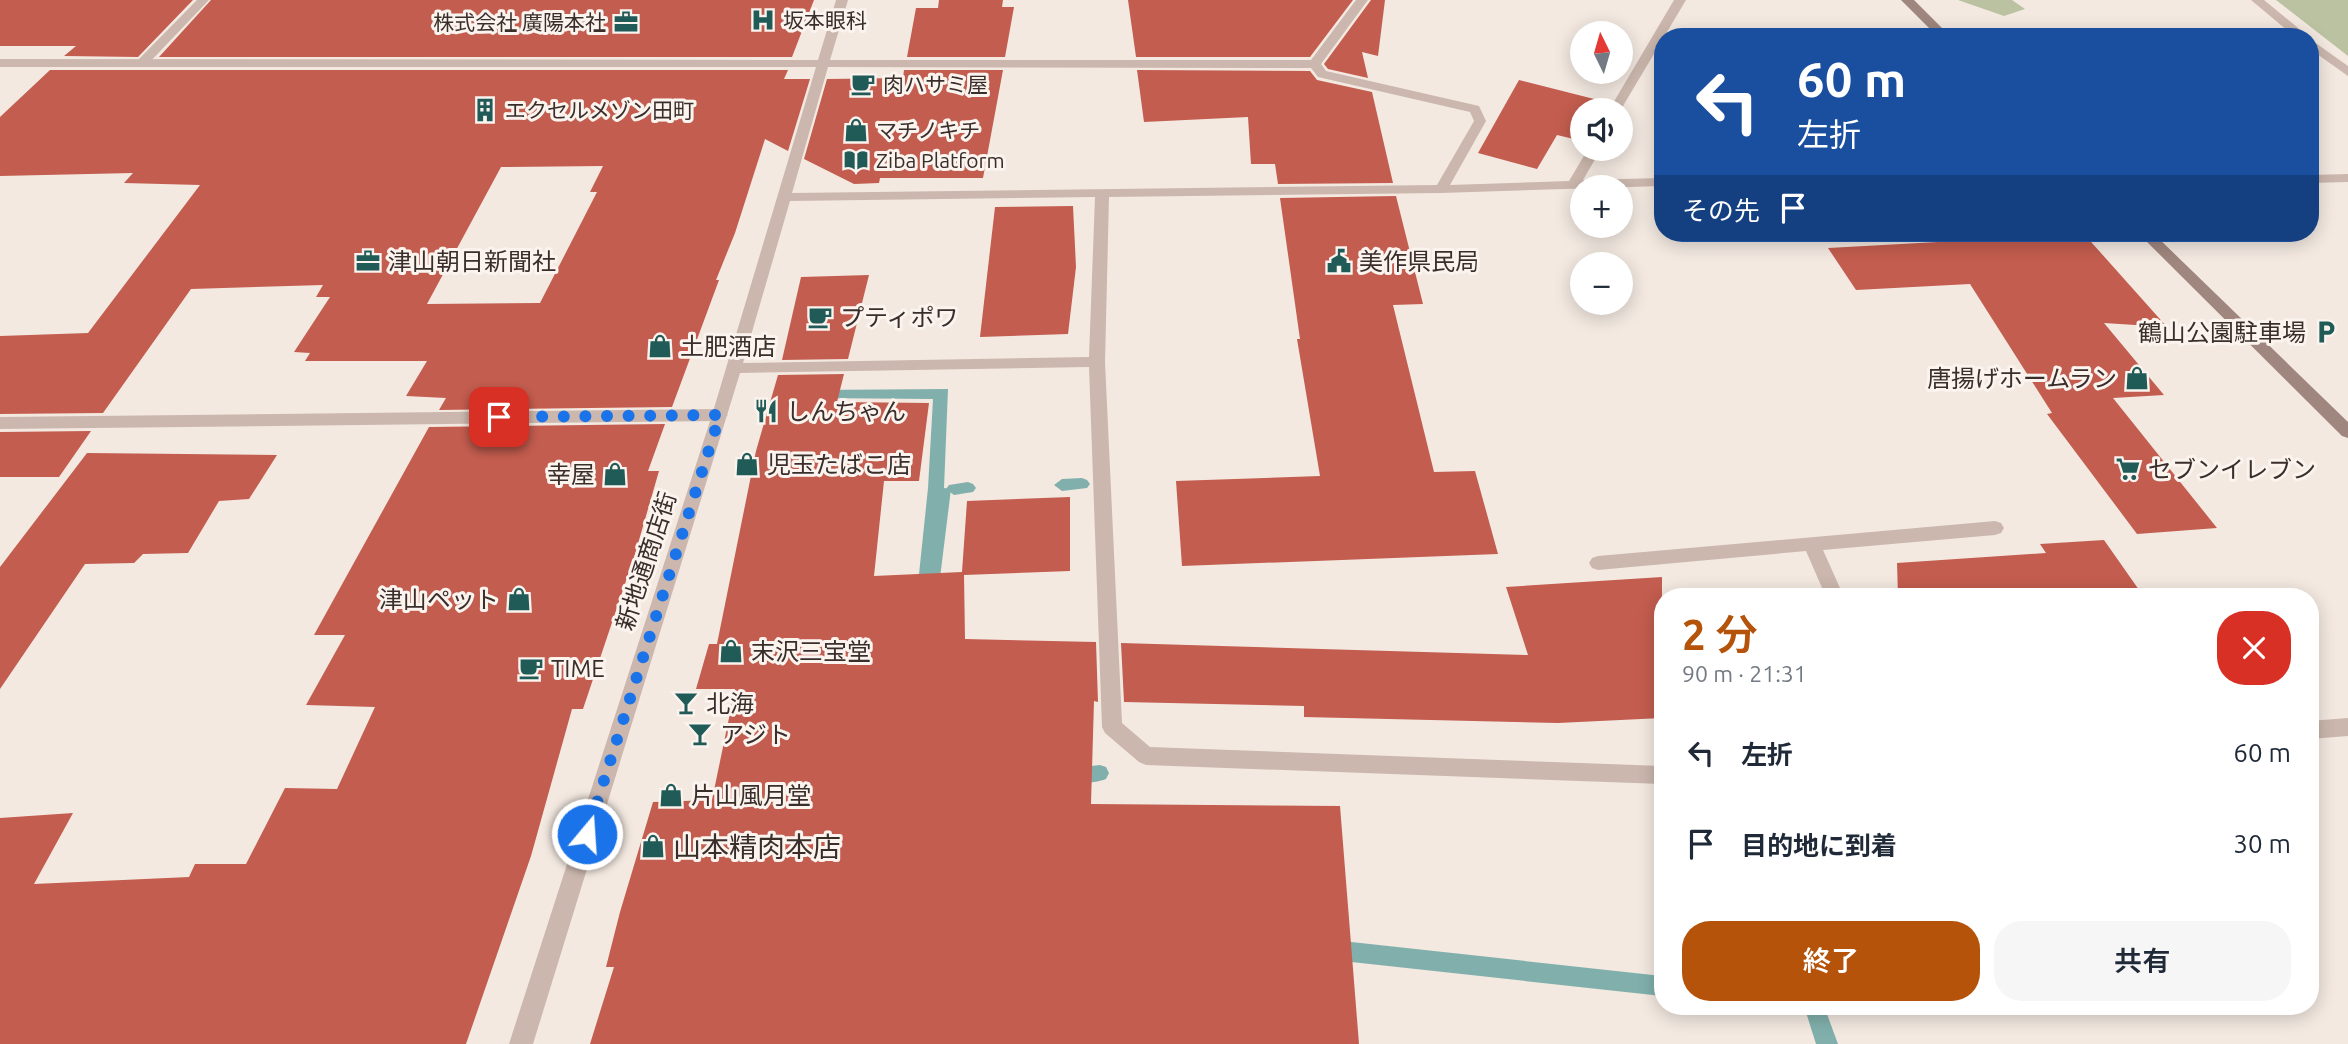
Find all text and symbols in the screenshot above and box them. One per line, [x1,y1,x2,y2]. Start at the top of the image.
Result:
hospital icon: 坂本眼科 [749,6,777,34]
office icon: 株式会社 廣陽本社 [612,8,640,36]
place label: 坂本眼科 [783,8,867,32]
place label: 株式会社 廣陽本社 [433,10,606,34]
north arrow [1570,21,1633,84]
map controls [1570,21,1633,315]
text: 60 m [1797,51,1906,106]
icon: left [1682,56,1773,147]
cafe icon: 肉ハサミ屋 [849,70,877,98]
place label: 肉ハサミ屋 [883,72,988,96]
building icon: エクセルメゾン田町 [471,96,499,124]
place label: エクセルメゾン田町 [505,98,694,122]
button: sound [1570,98,1633,161]
shop icon: マチノキチ [842,116,870,144]
text: 左折 [1797,116,1861,152]
place label: マチノキチ [876,118,980,142]
library icon: Ziba Platform [842,146,870,174]
place label: Ziba Platform [876,148,1005,172]
button: + [1570,175,1633,238]
icon: arrive [1774,189,1812,227]
text: その先 [1682,196,1760,225]
office icon: 津山朝日新聞社 [354,247,382,275]
public building icon: 美作県民局 [1325,247,1353,275]
place label: 津山朝日新聞社 [388,248,556,275]
place label: 美作県民局 [1359,248,1479,275]
button: − [1570,252,1633,315]
cafe icon: プティポワ [806,303,834,331]
place label: プティポワ [840,304,959,331]
parking icon: 鶴山公園駐車場 [2312,318,2340,346]
place label: 鶴山公園駐車場 [2138,319,2306,346]
shop icon: 土肥酒店 [646,332,674,360]
place label: 土肥酒店 [680,333,776,360]
shop icon: 唐揚げホームラン [2123,364,2151,392]
place label: 唐揚げホームラン [1927,365,2117,392]
pin [469,387,529,447]
restaurant icon: しんちゃん [752,397,780,425]
icon: arrive [480,398,518,436]
place label: しんちゃん [786,398,906,425]
shop icon: 児玉たばこ店 [733,450,761,478]
place label: 児玉たばこ店 [767,451,911,478]
supermarket icon: セブンイレブン [2114,455,2142,483]
place label: セブンイレブン [2148,456,2316,483]
shop icon: 幸屋 [601,460,629,488]
place label: 幸屋 [547,461,595,488]
street label: 新地通商店街 [611,488,681,634]
shop icon: 津山ペット [505,585,533,613]
place label: 津山ペット [379,586,499,613]
text: 2 分 [1682,611,1758,658]
button: close [2217,611,2291,685]
shop icon: 末沢三宝堂 [717,637,745,665]
place label: 末沢三宝堂 [751,638,871,665]
cafe icon: TIME [517,654,545,682]
place label: TIME [551,655,605,682]
text: 90 m · 21:31 [1682,661,1807,686]
bar icon: 北海 [672,689,700,717]
place label: 北海 [706,690,754,717]
bar icon: アジト [686,720,714,748]
place label: アジト [720,721,791,748]
icon: left [1682,734,1720,772]
text: 60 m [2233,738,2291,767]
text: 左折 [1741,740,1793,769]
shop icon: 片山風月堂 [657,781,685,809]
place label: 片山風月堂 [691,782,811,809]
position arrow [550,797,624,871]
icon: arrive [1682,825,1720,863]
text: 30 m [2233,829,2291,858]
place label: 山本精肉本店 [673,831,841,862]
text: 目的地に到着 [1741,831,1897,860]
shop icon: 山本精肉本店 [639,832,667,860]
button: 終了 [1682,921,1980,1001]
button: 共有 [1994,921,2291,1001]

